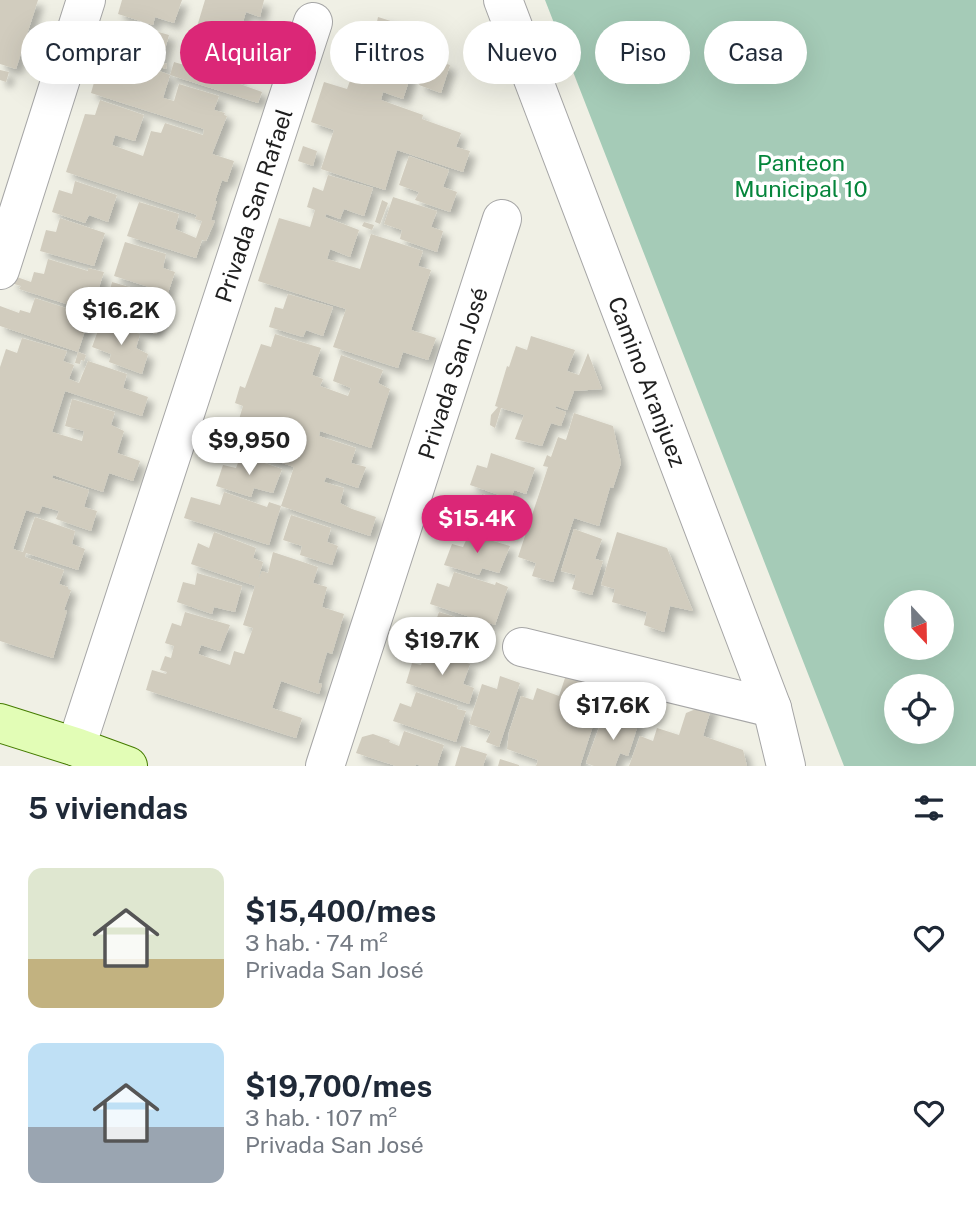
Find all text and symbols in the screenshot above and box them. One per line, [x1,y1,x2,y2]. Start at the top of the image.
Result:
chip: Comprar [21,21,166,84]
chip: Alquilar [180,21,316,84]
chip: Filtros [330,21,449,84]
chip: Nuevo [463,21,581,84]
chip: Piso [595,21,690,84]
chip: Casa [704,21,807,84]
street label: Privada San Rafael [209,105,297,305]
park label: Panteon Municipal 10 [734,149,868,202]
street label: Privada San José [412,284,493,462]
pin: $16.2K [64,288,178,347]
street label: Camino Aranjuez [603,292,693,470]
text: $16.2K [82,296,160,323]
pin: $9,950 [192,418,306,477]
text: $9,950 [208,426,290,453]
pin: $15.4K [420,496,534,555]
text: $15.4K [438,504,516,531]
north arrow [884,590,954,660]
map controls [884,590,954,744]
pin: $19.7K [385,618,499,677]
text: $19.7K [404,626,480,653]
button: locate [884,674,954,744]
pin: $17.6K [556,682,670,742]
text: $17.6K [575,691,651,718]
icon: filters [910,789,948,827]
text: 5 viviendas [28,790,188,826]
text: $15,400/mes [245,893,436,929]
icon: home [84,896,168,980]
icon: heart [910,919,948,957]
text: 3 hab. · 74 m² [245,929,388,956]
text: Privada San José [245,956,424,983]
text: $19,700/mes [245,1068,432,1104]
icon: home [84,1071,168,1155]
icon: heart [910,1094,948,1132]
text: 3 hab. · 107 m² [245,1104,397,1131]
text: Privada San José [245,1131,424,1158]

